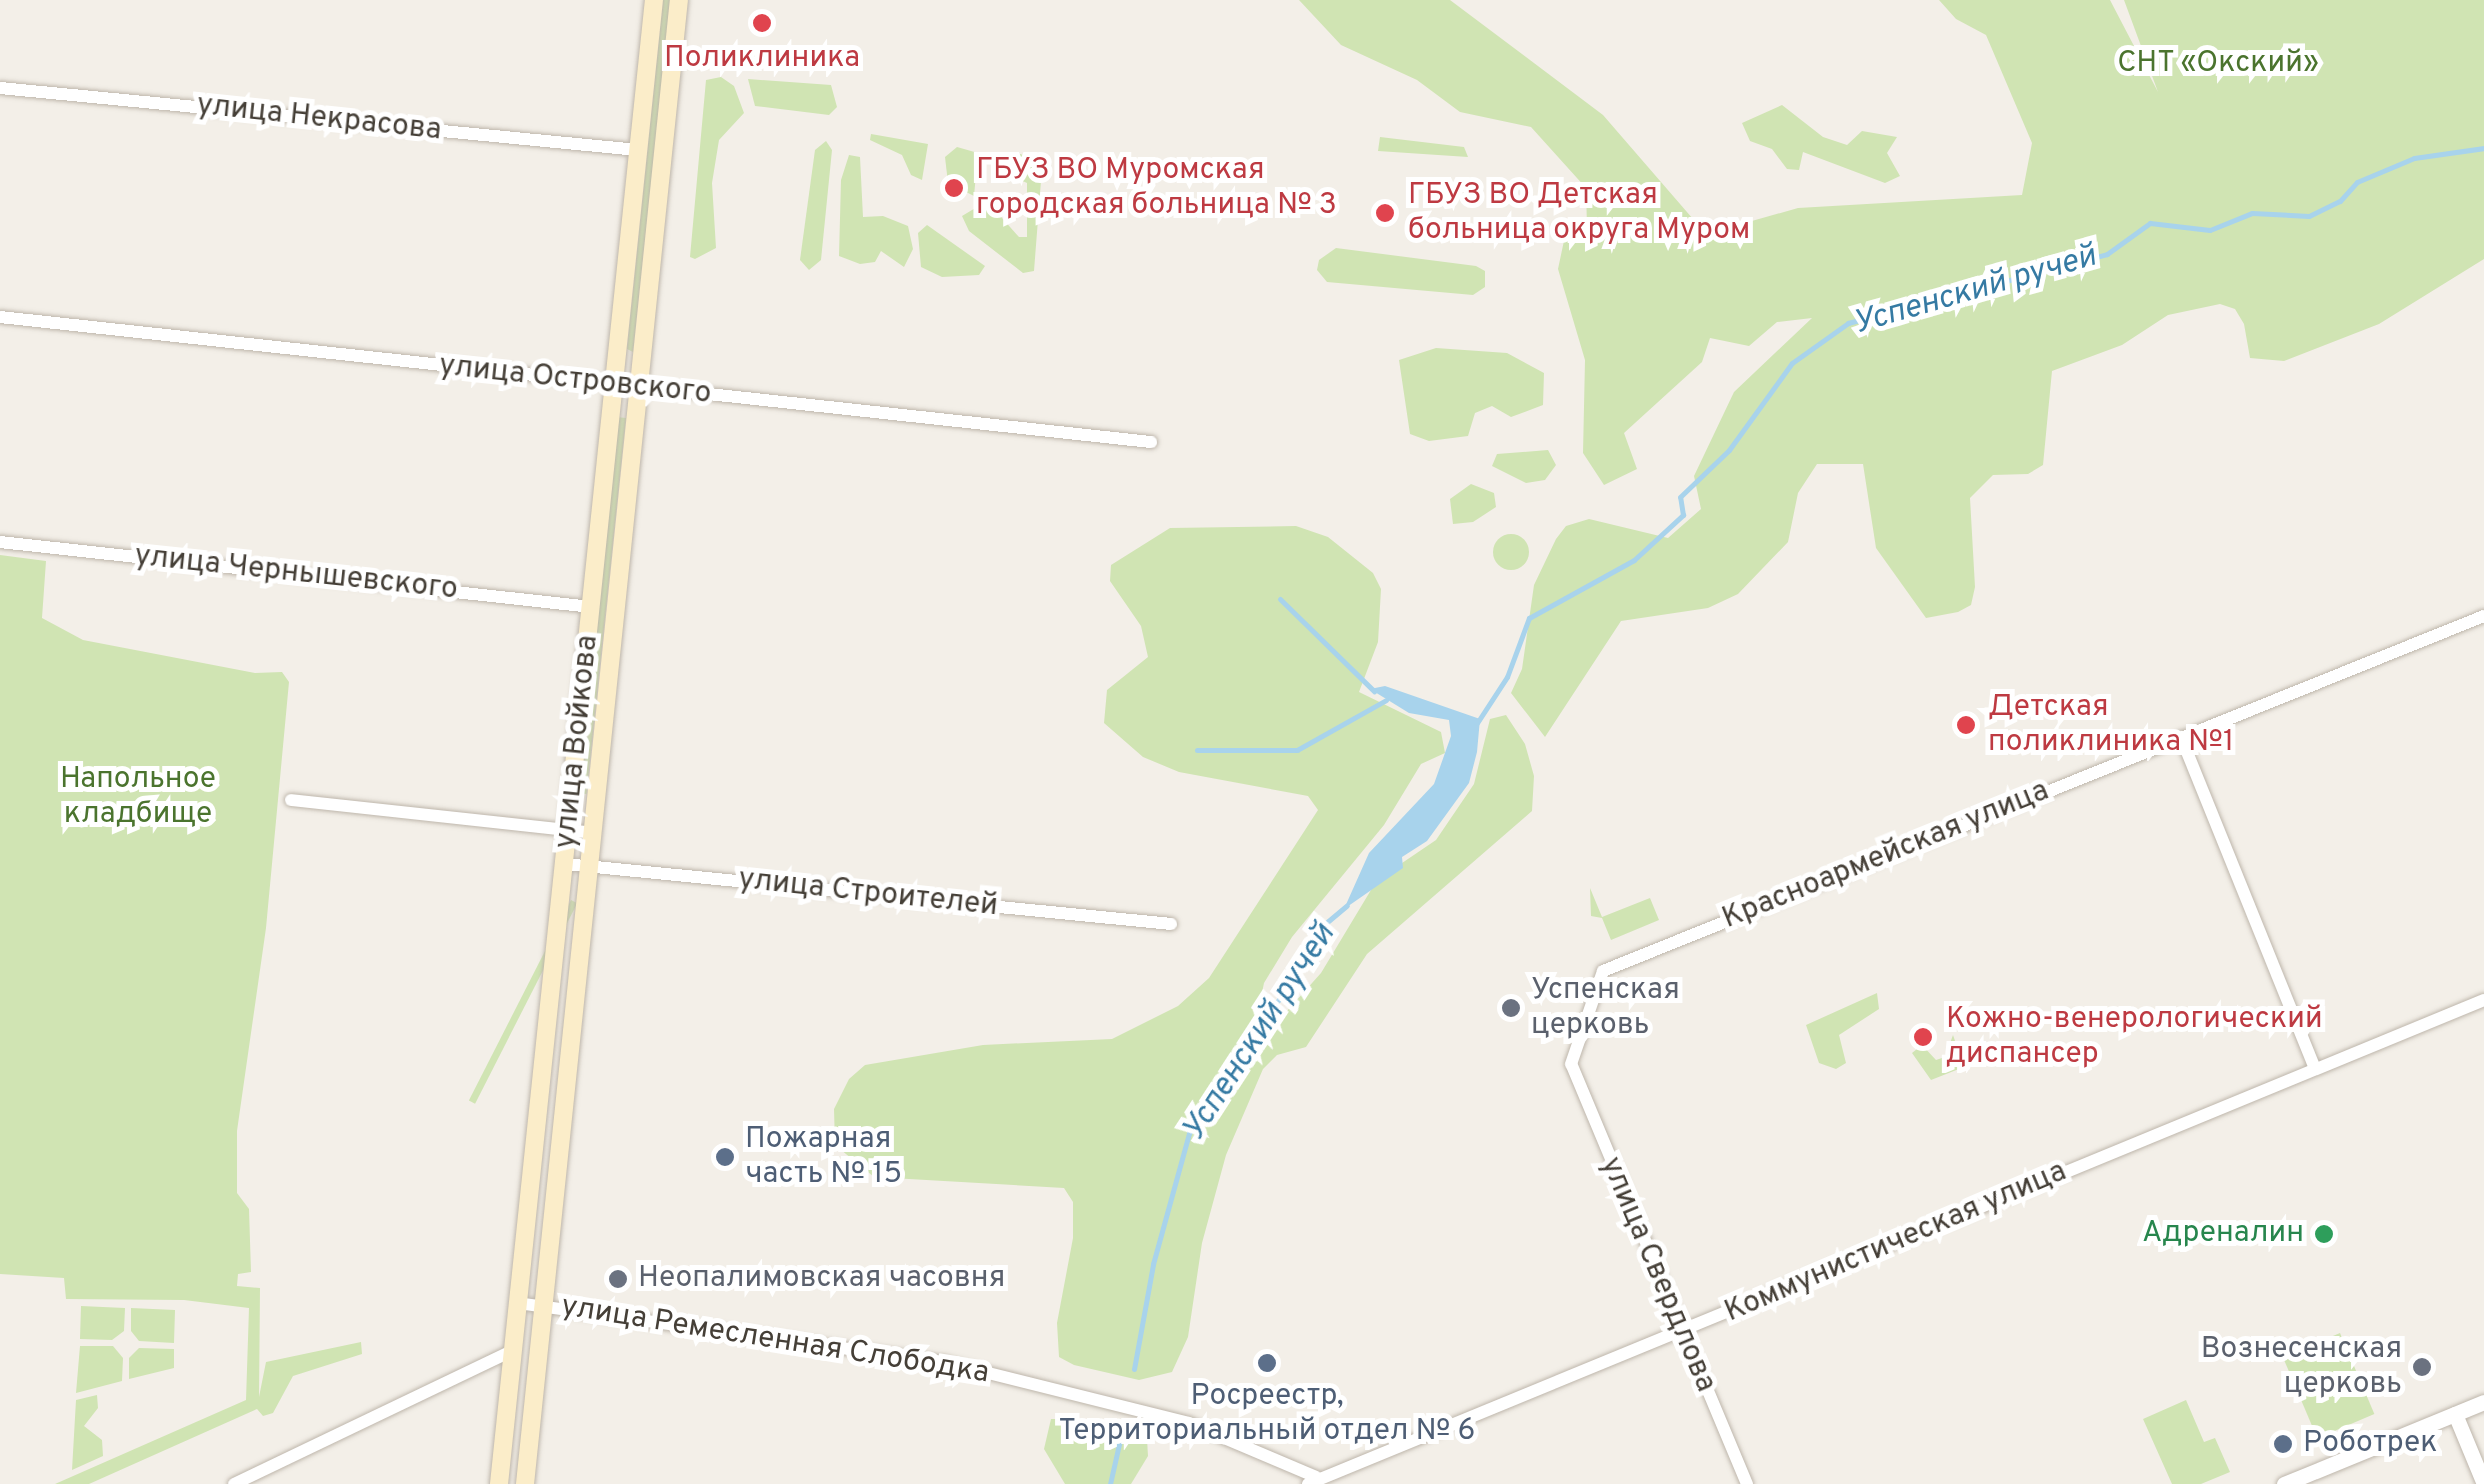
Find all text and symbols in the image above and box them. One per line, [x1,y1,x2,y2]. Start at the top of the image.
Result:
marker: Поликлиника [749,10,775,36]
place label: Поликлиника [664,41,860,77]
park label: СНТ «Окский» [2117,46,2319,82]
street label: улица Некрасова [195,88,443,150]
place label: ГБУЗ ВО Муромская городская больница № 3 [976,153,1337,224]
marker: ГБУЗ ВО Муромская городская больница № 3 [941,175,967,201]
place label: ГБУЗ ВО Детская больница округа Муром [1408,178,1750,248]
marker: ГБУЗ ВО Детская больница округа Муром [1372,200,1398,226]
water label: Успенский ручей [1849,238,2101,344]
street label: улица Островского [437,349,713,413]
street label: улица Чернышевского [133,539,459,609]
street label: улица Войкова [549,633,607,851]
place label: Детская поликлиника №1 [1988,690,2234,760]
marker: Детская поликлиника №1 [1953,712,1979,738]
park label: Напольное кладбище [60,762,216,832]
street label: Красноармейская улица [1718,774,2054,938]
street label: улица Строителей [737,862,999,926]
water label: Успенский ручей [1176,918,1344,1148]
place label: Успенская церковь [1531,973,1680,1044]
marker: Успенская церковь [1500,997,1522,1019]
place label: Кожно-венерологический диспансер [1946,1002,2323,1072]
marker: Кожно-венерологический диспансер [1910,1024,1936,1050]
place label: Пожарная часть № 15 [745,1122,902,1192]
marker: Пожарная часть № 15 [714,1146,736,1168]
street label: улица Свердлова [1591,1152,1723,1398]
street label: Коммунистическая улица [1720,1155,2072,1331]
place label: Адреналин [2142,1216,2304,1252]
marker: Адреналин [2313,1223,2335,1245]
place label: Неопалимовская часовня [638,1261,1005,1297]
marker: Неопалимовская часовня [607,1268,629,1290]
street label: улица Ремесленная Слободка [558,1289,992,1393]
place label: Вознесенская церковь [2201,1332,2402,1402]
marker: Росреестр, Территориальный отдел № 6 [1256,1352,1278,1374]
marker: Вознесенская церковь [2411,1356,2433,1378]
place label: Росреестр, Территориальный отдел № 6 [1059,1379,1475,1450]
place label: Роботрек [2303,1426,2437,1462]
marker: Роботрек [2272,1433,2294,1455]

